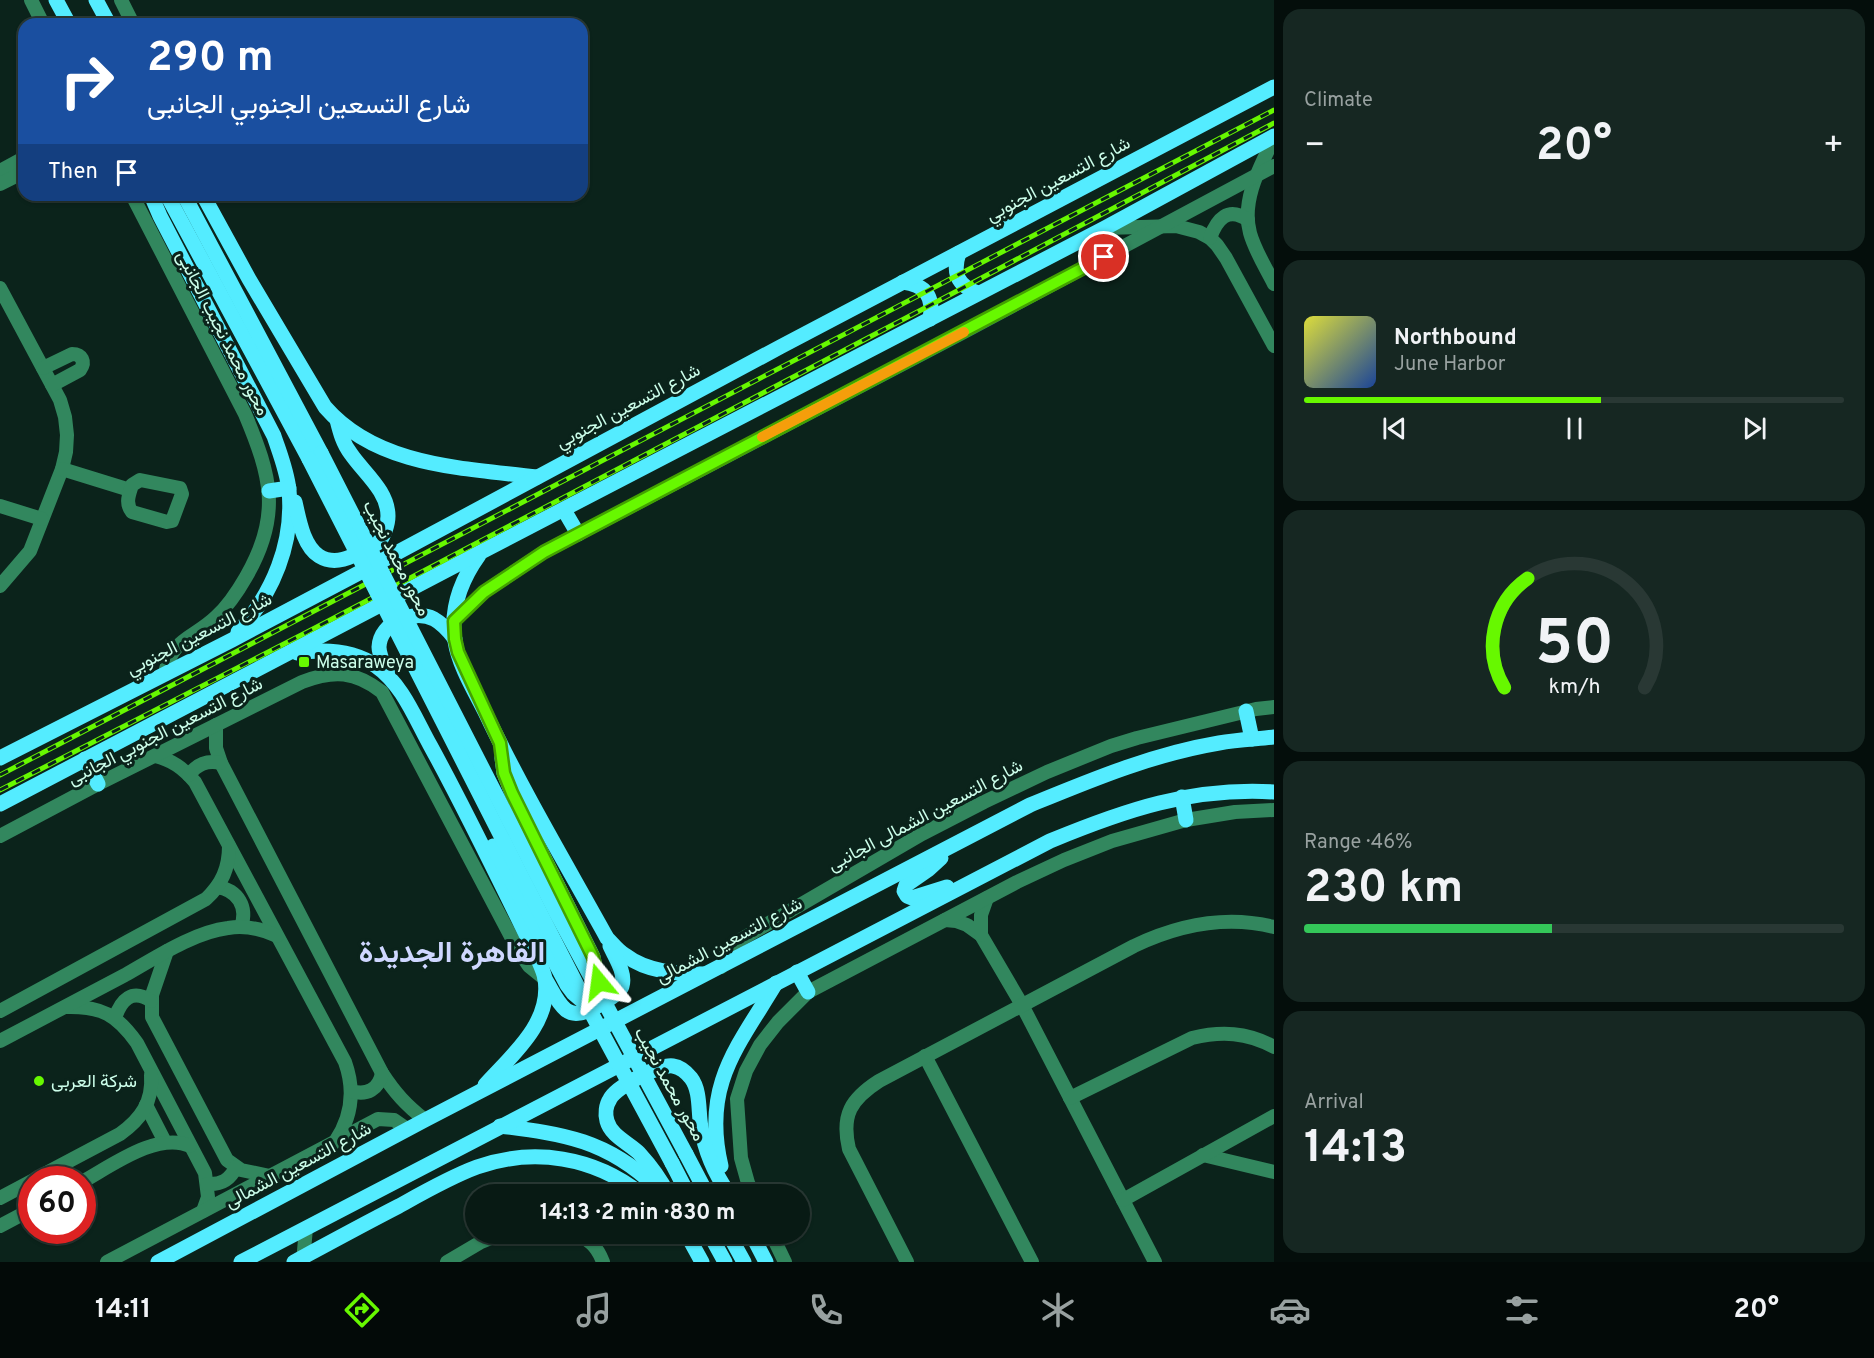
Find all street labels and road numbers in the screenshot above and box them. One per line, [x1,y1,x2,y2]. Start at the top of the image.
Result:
street label: شارع التسعين الجنوبي [982,133,1136,230]
street label: محور محمد نجيب الجانبى [170,247,273,420]
street label: شارع التسعين الجنوبي [552,360,706,457]
street label: محور محمد نجيب [357,497,435,620]
street label: شارع التسعين الجنوبي [123,589,277,684]
street label: شارع التسعين الجنوبي الجانبى [64,673,268,793]
street label: شارع التسعين الشمالى الجانبى [824,755,1027,878]
street label: شارع التسعين الشمالى [653,893,807,990]
street label: محور محمد نجيب [628,1024,710,1146]
street label: شارع التسعين الشمالى [222,1118,376,1215]

